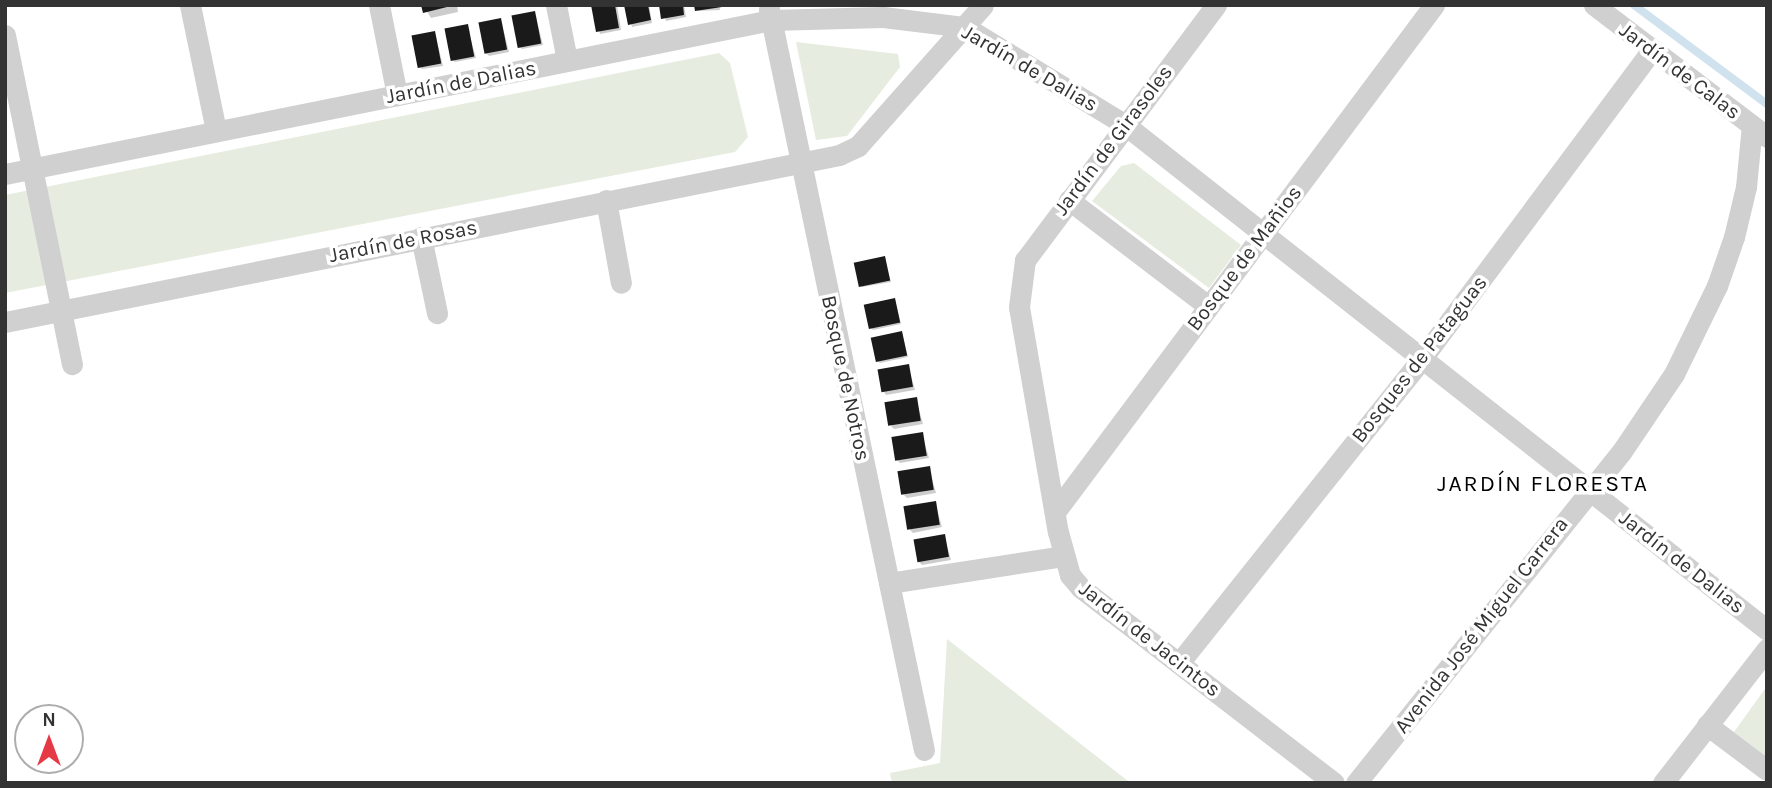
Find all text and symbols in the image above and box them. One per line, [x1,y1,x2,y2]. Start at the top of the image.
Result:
street label: Jardín de Calas [1614,17,1746,125]
street label: Jardín de Dalias [958,19,1102,117]
street label: Jardín de Dalias [384,55,538,109]
street label: Jardín de Girasoles [1048,60,1178,220]
street label: Bosque de Mañios [1181,180,1307,336]
street label: Jardín de Rosas [327,214,479,268]
street label: Bosques de Pataguas [1346,270,1492,448]
street label: Bosque de Notros [816,293,876,463]
district label: JARDÍN FLORESTA [1439,470,1647,498]
street label: Jardín de Dalias [1614,505,1750,619]
street label: Avenida José Miguel Carrera [1389,512,1573,738]
street label: Jardín de Jacintos [1074,576,1226,702]
north arrow [14,704,84,774]
text: N [42,709,56,731]

